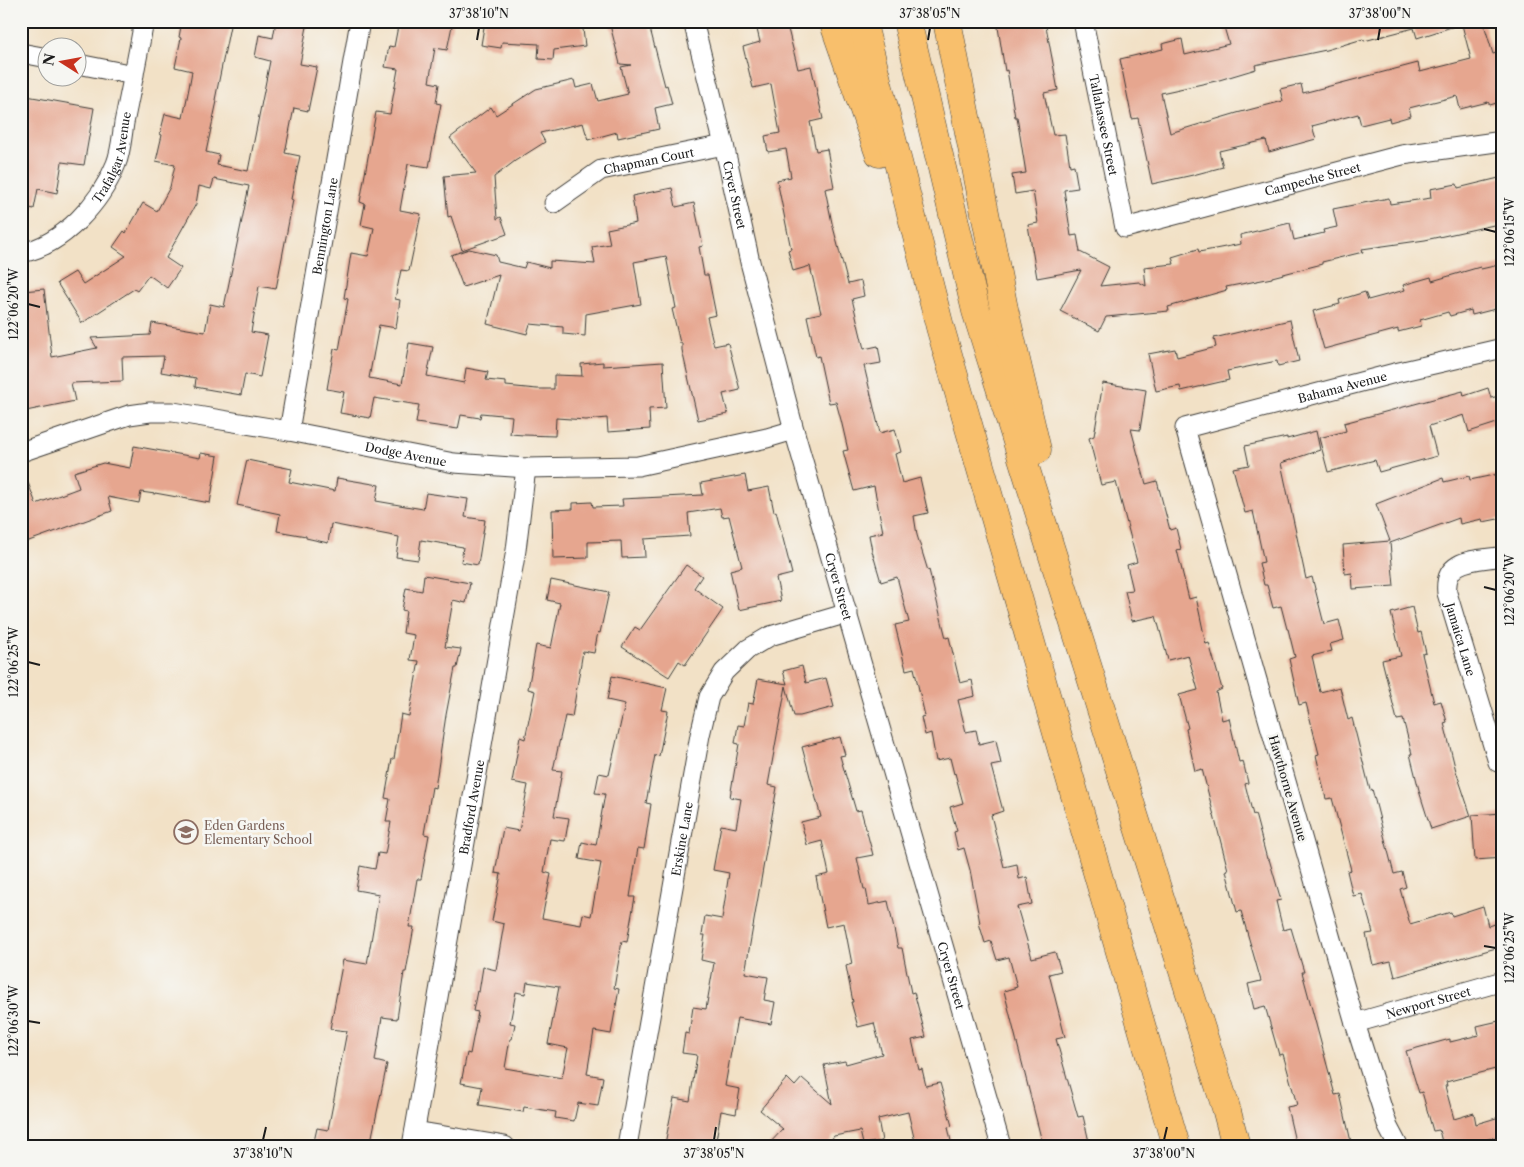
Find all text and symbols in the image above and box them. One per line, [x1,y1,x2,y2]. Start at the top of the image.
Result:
text: 37°38'10"N [449,6,509,21]
text: 37°38'05"N [899,6,961,21]
text: 37°38'00"N [1349,6,1411,21]
north arrow [38,38,88,88]
text: N [39,52,59,67]
street label: Tallahassee Street [1087,73,1122,177]
street label: Trafalgar Avenue [89,110,134,206]
street label: Chapman Court [602,144,696,177]
street label: Cryer Street [720,159,750,231]
street label: Campeche Street [1263,159,1363,198]
street label: Bennington Lane [309,176,340,276]
text: 122°06'15"W [1502,197,1517,266]
text: 122°06'20"W [6,267,21,340]
street label: Bahama Avenue [1296,368,1389,406]
street label: Dodge Avenue [364,438,448,469]
street label: Cryer Street [822,551,856,622]
text: 122°06'20"W [1502,553,1517,626]
street label: Jamaica Lane [1442,599,1479,678]
text: 122°06'25"W [6,626,21,697]
street label: Hawthorne Avenue [1266,733,1310,843]
street label: Bradford Avenue [455,758,487,856]
street label: Erskine Lane [668,800,696,877]
place label: Eden Gardens Elementary School [204,818,313,847]
school or university icon: Eden Gardens Elementary School [173,819,199,845]
text: 122°06'25"W [1502,912,1517,983]
street label: Cryer Street [935,940,969,1012]
street label: Newport Street [1384,983,1473,1021]
text: 122°06'30"W [6,984,21,1057]
text: 37°38'10"N [233,1146,293,1161]
text: 37°38'05"N [683,1146,745,1161]
text: 37°38'00"N [1133,1146,1195,1161]

